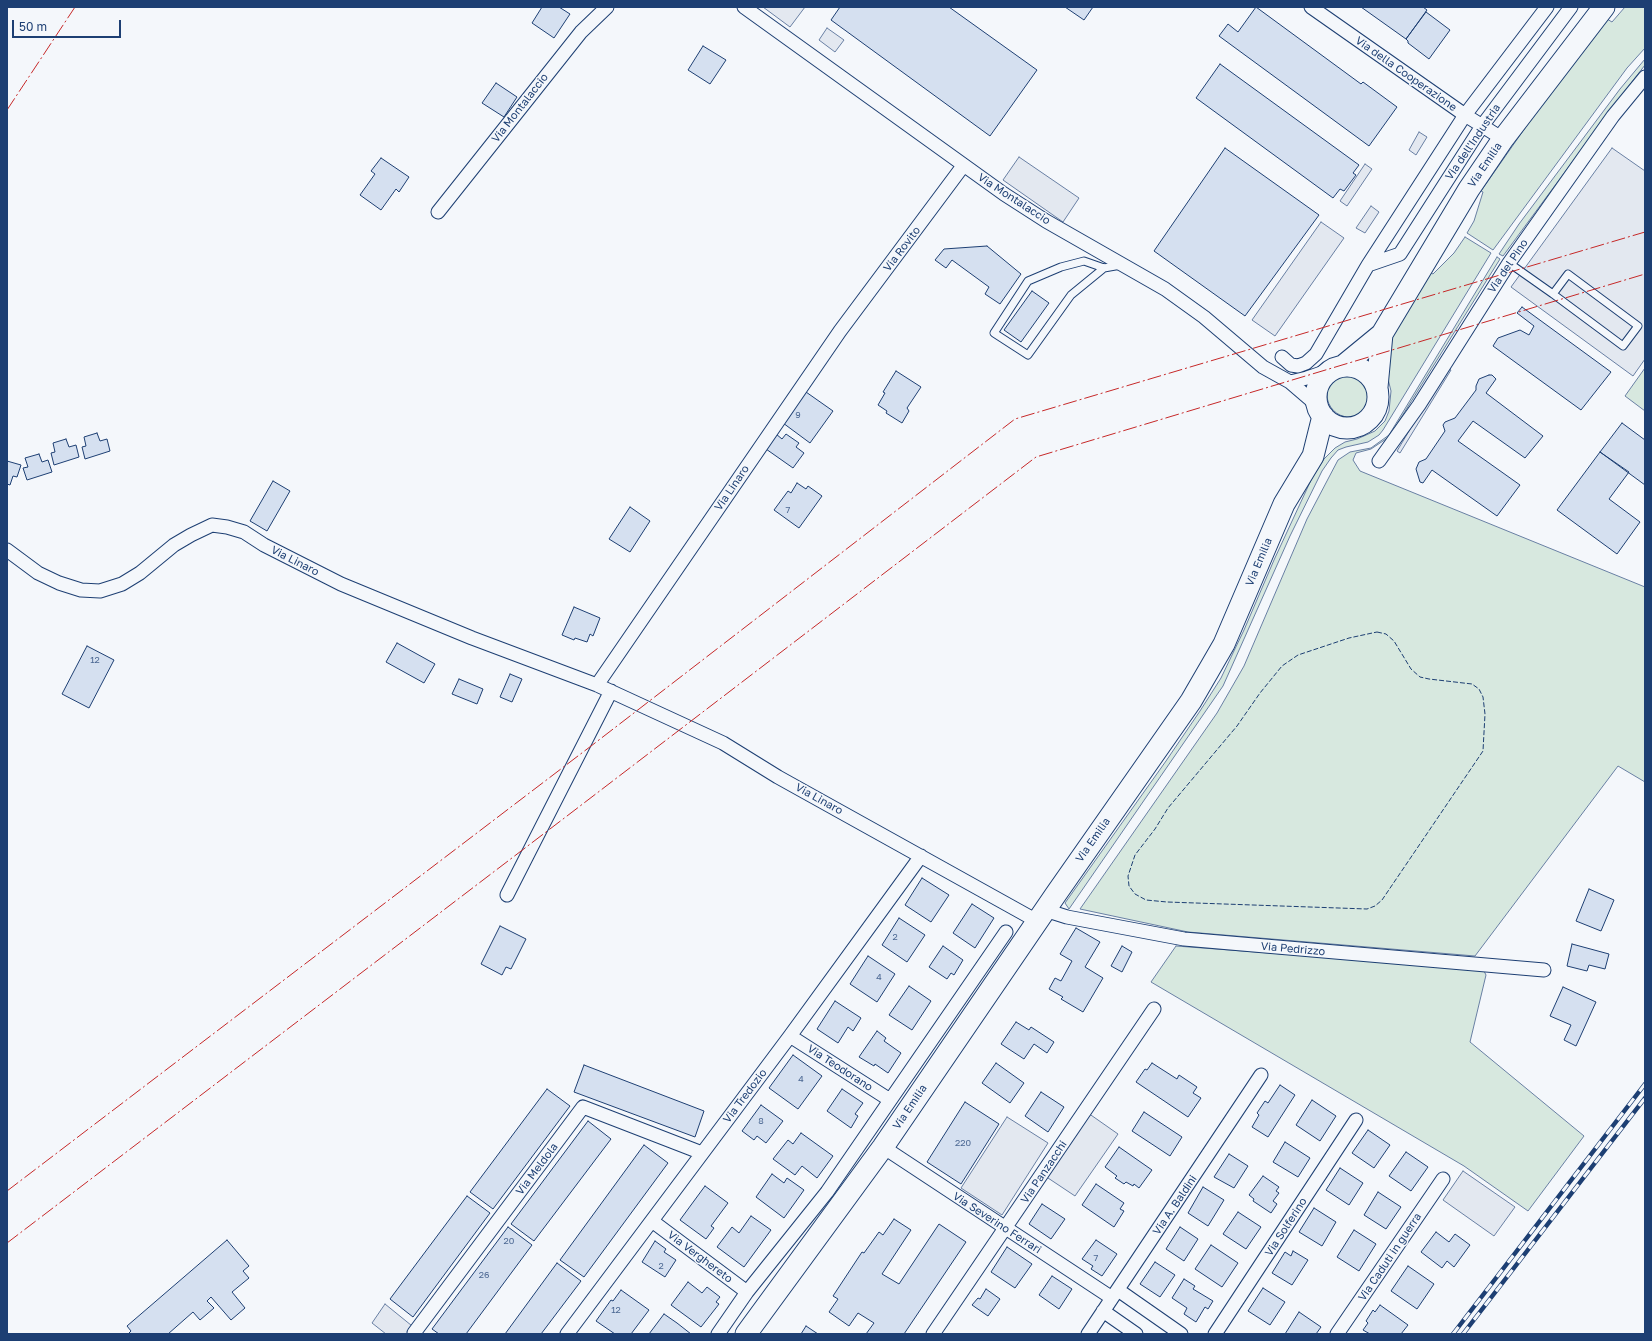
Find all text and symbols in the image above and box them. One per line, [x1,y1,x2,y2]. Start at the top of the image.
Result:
scale bar [14,12,123,38]
text: 50 m [19,19,47,34]
street label: Via della Cooperazione [1353,34,1459,114]
street label: Via Montalaccio [489,71,551,145]
street label: Via dell'Industria [1443,102,1503,182]
street label: Via Emilia [1465,140,1505,190]
street label: Via Montalaccio [975,171,1053,227]
street label: Via Rovito [881,224,923,274]
street label: Via del Pino [1485,237,1531,295]
house number: 9 [795,410,801,420]
street label: Via Linaro [712,463,752,513]
house number: 7 [786,505,790,515]
street label: Via Emilia [1243,536,1275,588]
street label: Via Linaro [269,543,321,579]
house number: 12 [90,655,100,665]
street label: Via Linaro [793,781,845,817]
street label: Via Emilia [1073,815,1113,865]
house number: 2 [892,932,898,942]
street label: Via Pedrizzo [1260,940,1326,958]
house number: 4 [876,972,882,982]
street label: Via Teodorano [805,1042,875,1094]
street label: Via Tredozio [720,1066,770,1126]
house number: 4 [798,1074,804,1084]
street label: Via Emilia [890,1082,930,1132]
house number: 8 [758,1116,764,1126]
house number: 220 [955,1138,971,1148]
street label: Via Panzacchi [1018,1138,1070,1206]
street label: Via Meldola [513,1140,561,1198]
street label: Via A. Baldini [1150,1173,1200,1237]
street label: Via Severino Ferrari [950,1189,1044,1257]
street label: Via Solferino [1262,1195,1310,1259]
street label: Via Caduti in guerra [1356,1210,1424,1304]
street label: Via Verghereto [665,1228,735,1286]
house number: 20 [504,1236,514,1246]
house number: 7 [1094,1253,1098,1263]
house number: 2 [658,1261,664,1271]
house number: 26 [479,1270,489,1280]
house number: 12 [611,1305,621,1315]

